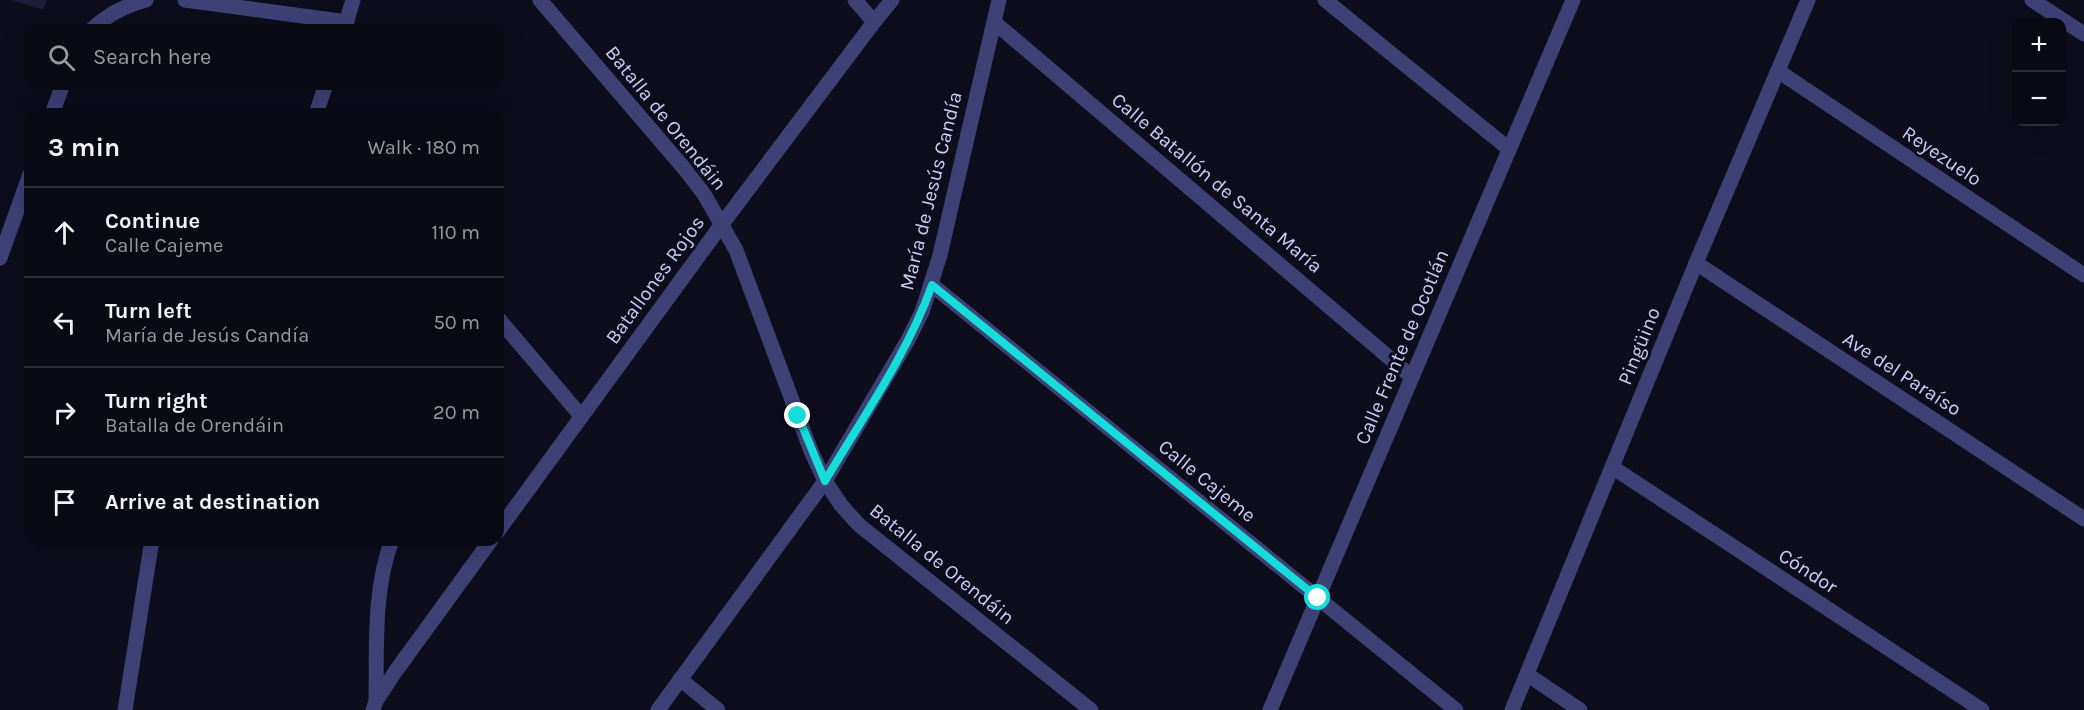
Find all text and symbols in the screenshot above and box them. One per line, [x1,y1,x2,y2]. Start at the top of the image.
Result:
map controls [2012,18,2066,126]
button: + [2012,18,2066,72]
search box [24,24,504,90]
icon: search [45,41,78,74]
street label: Batalla de Orendáin [601,41,731,195]
text: Search here [93,44,211,70]
button: − [2012,72,2066,126]
street label: Calle Batallón de Santa María [1107,88,1327,278]
street label: María de Jesús Candía [895,89,967,293]
street label: Reyezuelo [1898,121,1986,191]
text: 3 min [48,132,120,163]
text: Walk · 180 m [368,136,480,159]
text: Continue [105,208,200,234]
street label: Batallones Rojos [601,212,709,348]
icon: ahead [48,216,81,249]
text: 110 m [431,221,480,244]
text: Calle Cajeme [105,234,223,257]
street label: Calle Frente de Ocotlán [1351,246,1453,448]
text: Turn left [105,298,192,324]
street label: Pingüino [1613,304,1665,388]
icon: left [48,306,81,339]
text: 50 m [433,311,480,334]
text: María de Jesús Candía [105,324,309,347]
street label: Ave del Paraíso [1839,327,1965,421]
text: Turn right [105,388,208,414]
icon: right [48,396,81,429]
text: 20 m [433,401,480,424]
route end [784,402,810,428]
text: Batalla de Orendáin [105,414,284,437]
street label: Calle Cajeme [1154,435,1260,527]
icon: arrive [48,486,81,519]
text: Arrive at destination [105,489,320,515]
street label: Batalla de Orendáin [865,499,1019,629]
street label: Cóndor [1774,544,1842,599]
route start [1304,584,1330,610]

